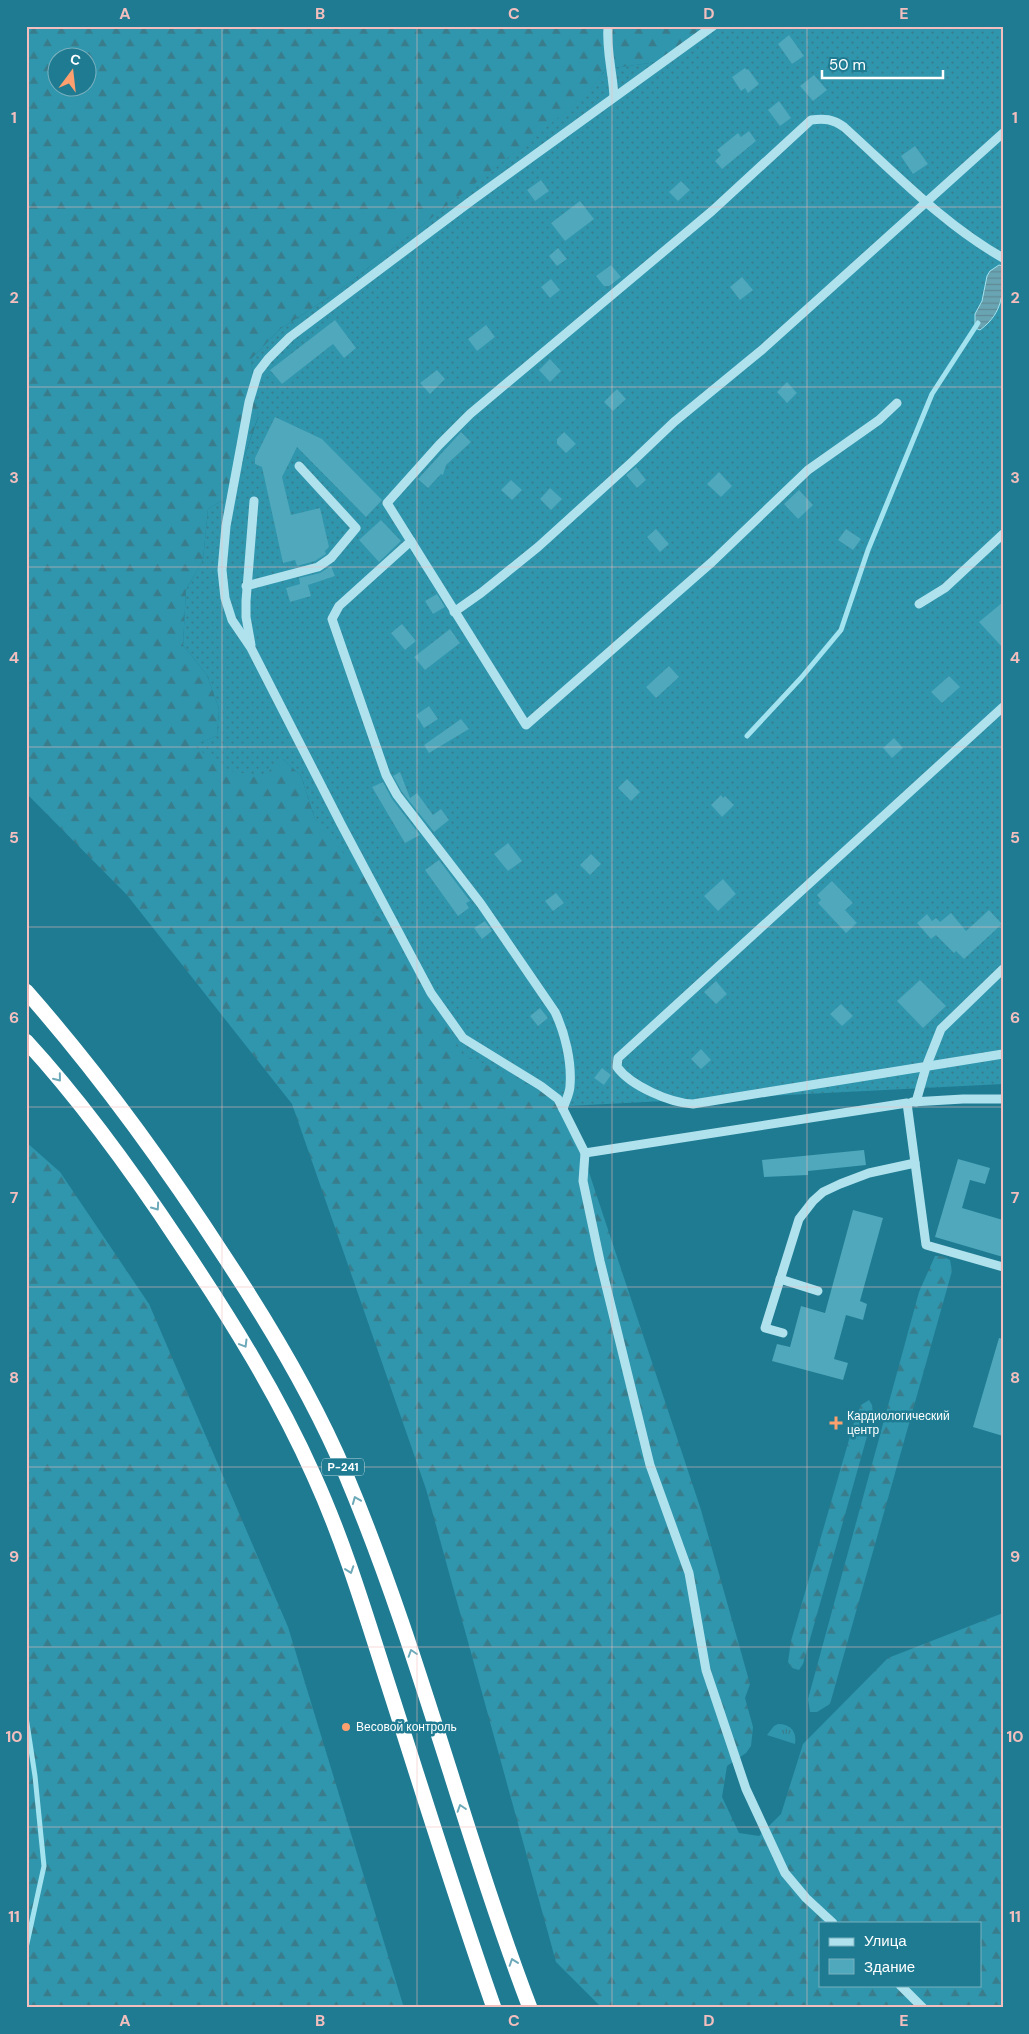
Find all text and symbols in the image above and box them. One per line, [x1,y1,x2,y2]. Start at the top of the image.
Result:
text: A [119,3,131,24]
text: B [315,3,325,24]
text: C [508,3,520,24]
text: D [703,3,715,24]
text: E [899,3,909,24]
north arrow [48,48,98,98]
scale bar [822,48,943,80]
text: С [68,49,83,69]
text: 50 m [829,55,866,75]
text: 1 [11,107,17,128]
text: 1 [1012,107,1018,128]
text: 2 [9,287,19,308]
text: 2 [1010,287,1020,308]
text: 3 [9,467,19,488]
text: 3 [1010,467,1020,488]
text: 4 [9,647,19,668]
text: 4 [1010,647,1020,668]
text: 5 [9,827,19,848]
text: 5 [1010,827,1020,848]
text: 6 [9,1007,19,1028]
text: 6 [1010,1007,1020,1028]
one-way arrow [52,1072,60,1081]
text: 7 [10,1187,19,1208]
text: 7 [1011,1187,1020,1208]
one-way arrow [150,1202,159,1211]
one-way arrow [237,1338,247,1347]
text: 8 [9,1367,19,1388]
text: 8 [1010,1367,1020,1388]
place label: Кардиологический центр [847,1408,950,1438]
marker: Кардиологический центр [829,1416,843,1430]
road number: Р-241 [322,1458,364,1475]
one-way arrow [352,1497,362,1505]
text: 9 [9,1546,19,1567]
text: 9 [1010,1546,1020,1567]
one-way arrow [344,1565,354,1573]
one-way arrow [407,1649,417,1658]
place label: Весовой контроль [356,1719,457,1735]
marker: Весовой контроль [340,1721,352,1733]
text: 10 [5,1726,23,1747]
text: 10 [1006,1726,1024,1747]
one-way arrow [457,1804,467,1813]
text: 11 [8,1906,20,1927]
text: 11 [1009,1906,1021,1927]
legend [819,1922,982,1986]
text: Улица [864,1931,907,1951]
text: Здание [864,1957,915,1977]
one-way arrow [509,1958,519,1967]
text: A [119,2010,131,2031]
text: B [315,2010,325,2031]
text: C [508,2010,520,2031]
text: D [703,2010,715,2031]
text: E [899,2010,909,2031]

